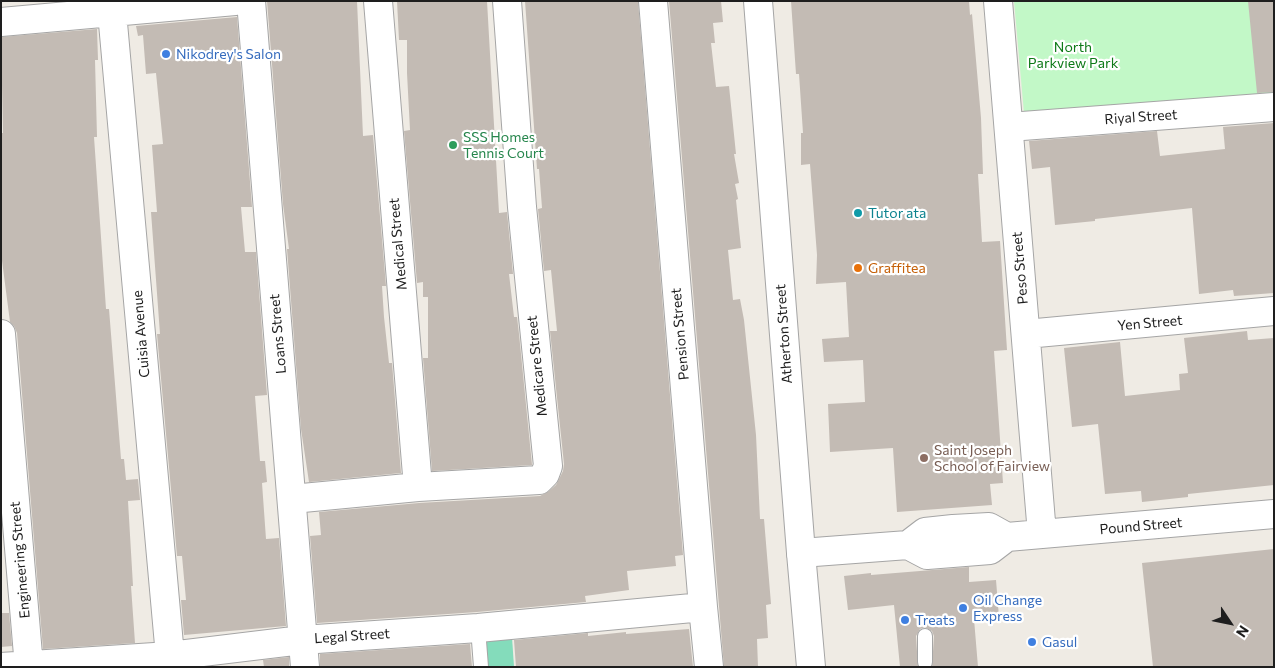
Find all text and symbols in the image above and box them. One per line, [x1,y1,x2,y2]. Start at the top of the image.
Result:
park label: North Parkview Park [1028,39,1118,72]
place label: Nikodrey's Salon [176,46,281,62]
marker: Nikodrey's Salon [160,48,172,60]
street label: Riyal Street [1104,106,1178,128]
place label: SSS Homes Tennis Court [463,129,544,162]
marker: SSS Homes Tennis Court [447,139,459,151]
street label: Medical Street [386,197,410,291]
place label: Tutor ata [868,205,926,221]
marker: Tutor ata [852,207,864,219]
street label: Peso Street [1008,231,1032,305]
place label: Graffitea [868,260,926,276]
marker: Graffitea [852,262,864,274]
street label: Atherton Street [772,283,796,385]
street label: Pension Street [668,287,692,381]
street label: Cuisia Avenue [129,290,153,378]
street label: Loans Street [266,293,290,375]
street label: Yen Street [1117,312,1183,334]
street label: Medicare Street [523,315,551,417]
place label: Saint Joseph School of Fairview [934,442,1050,474]
marker: Saint Joseph School of Fairview [918,452,930,464]
street label: Engineering Street [7,501,33,619]
street label: Pound Street [1099,514,1183,538]
place label: Oil Change Express [973,592,1042,624]
north arrow [1205,598,1255,648]
marker: Oil Change Express [957,602,969,614]
place label: Treats [915,612,955,628]
marker: Treats [899,614,911,626]
text: N [1233,623,1253,641]
street label: Legal Street [313,625,391,647]
place label: Gasul [1042,634,1077,650]
marker: Gasul [1026,636,1038,648]

